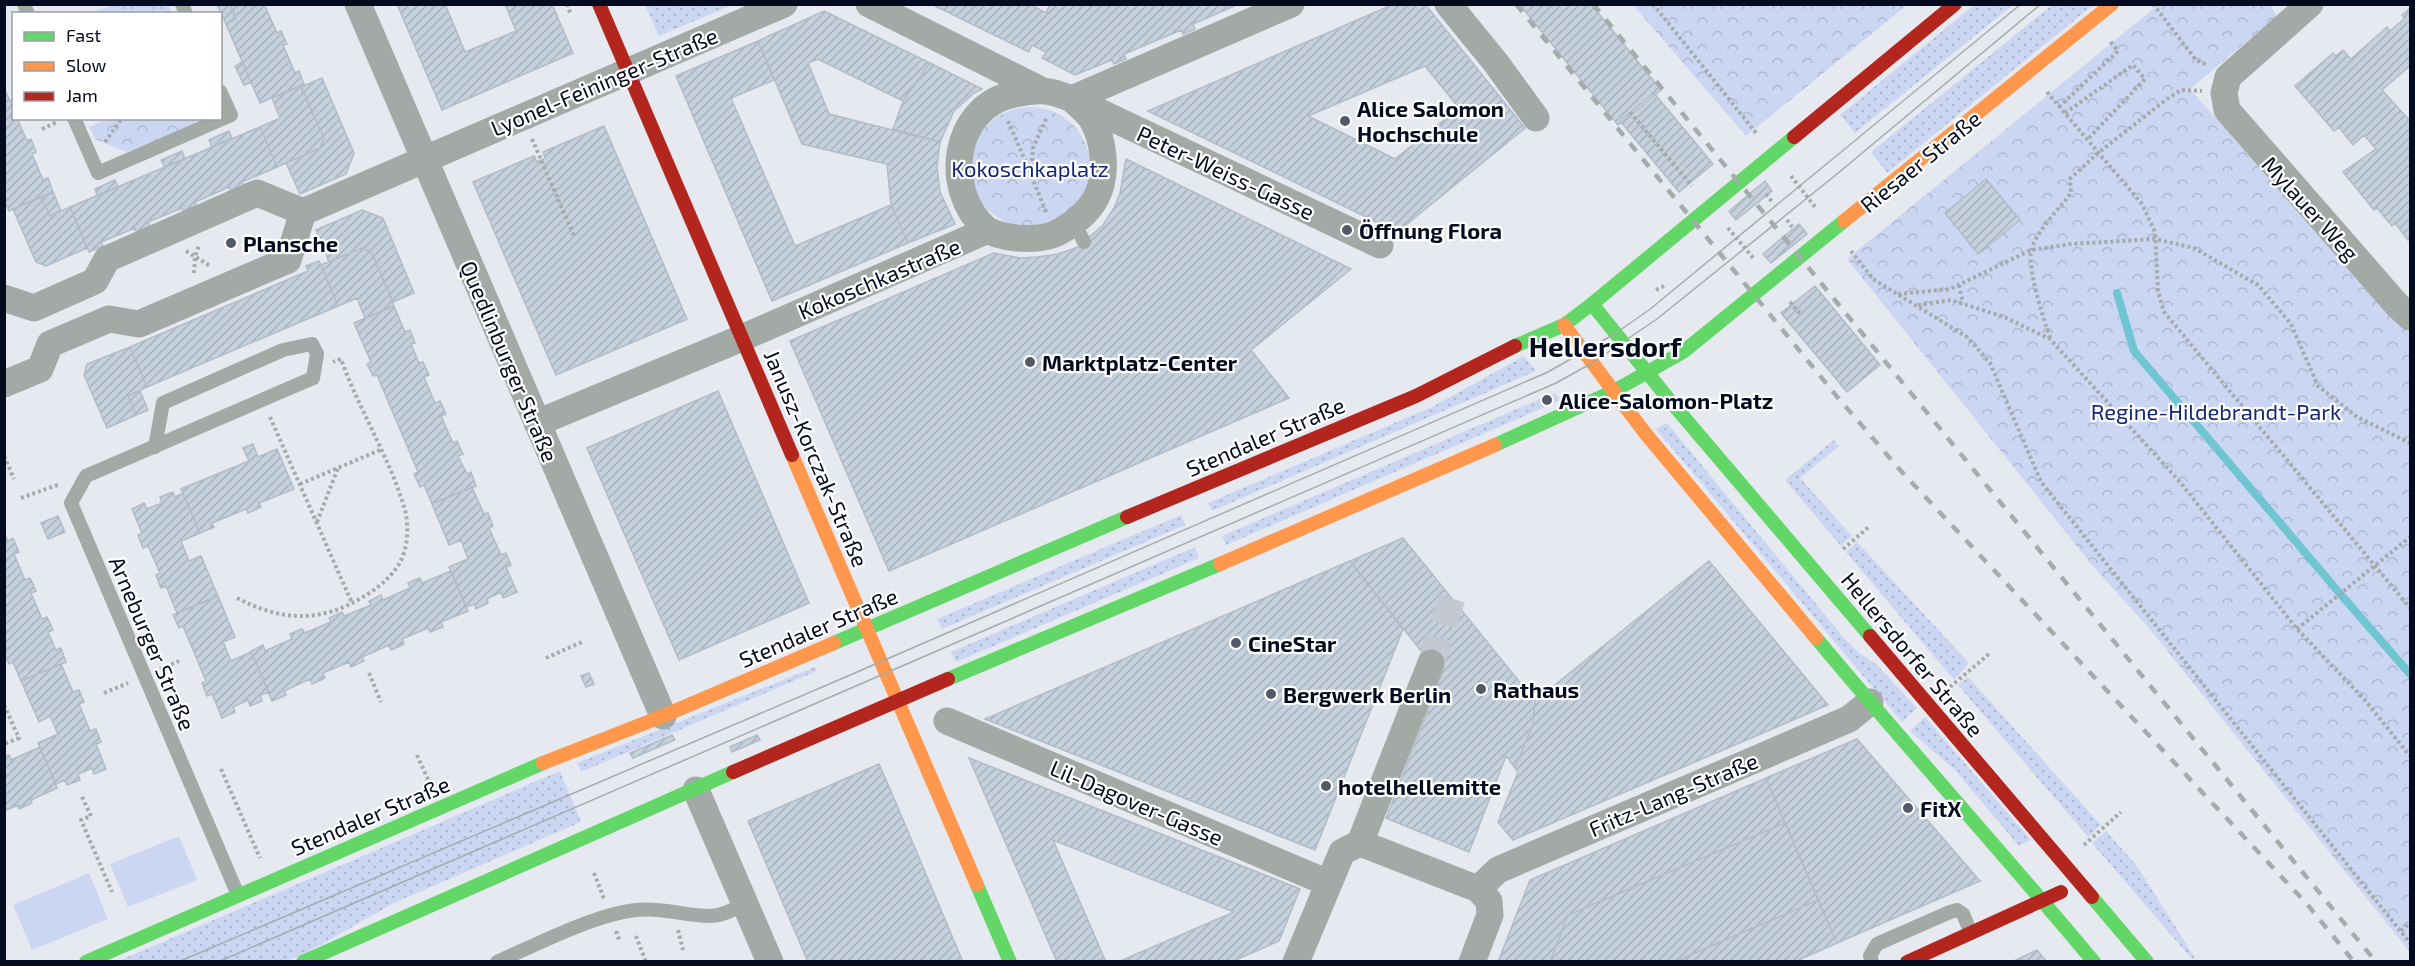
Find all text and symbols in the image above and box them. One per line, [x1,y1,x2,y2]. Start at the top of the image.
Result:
legend [12,12,222,120]
street label: Lyonel-Feininger-Straße [487,21,721,141]
text: Fast [66,24,101,46]
text: Slow [66,54,107,76]
text: Jam [66,84,98,106]
place label: Alice Salomon Hochschule [1357,95,1504,146]
street label: Riesaer Straße [1855,105,1985,217]
marker: Alice Salomon Hochschule [1338,114,1352,128]
street label: Peter-Weiss-Gasse [1133,120,1319,224]
street label: Mylauer Weg [2257,150,2365,266]
park label: Kokoschkaplatz [951,155,1109,181]
place label: Öffnung Flora [1359,217,1502,243]
marker: Öffnung Flora [1340,223,1354,237]
place label: Plansche [243,230,338,256]
street label: Kokoschkastraße [794,232,964,324]
marker: Plansche [224,236,238,250]
street label: Quedlinburger Straße [455,257,564,466]
district label: Hellersdorf [1529,329,1682,363]
street label: Janusz-Korczak-Straße [760,346,874,570]
place label: Marktplatz-Center [1042,349,1238,375]
marker: Marktplatz-Center [1023,355,1037,369]
place label: Alice-Salomon-Platz [1559,387,1773,413]
street label: Stendaler Straße [1182,391,1348,481]
marker: Alice-Salomon-Platz [1540,393,1554,407]
park label: Regine-Hildebrandt-Park [2091,398,2341,424]
street label: Arneburger Straße [105,552,201,734]
street label: Hellersdorfer Straße [1837,566,1989,742]
street label: Stendaler Straße [735,582,901,672]
place label: CineStar [1248,630,1337,656]
marker: CineStar [1229,636,1243,650]
place label: Rathaus [1493,676,1579,702]
place label: Bergwerk Berlin [1283,681,1451,707]
marker: Rathaus [1474,682,1488,696]
marker: Bergwerk Berlin [1264,687,1278,701]
street label: Fritz-Lang-Straße [1585,747,1761,841]
street label: Lil-Dagover-Gasse [1047,754,1227,850]
street label: Stendaler Straße [287,770,453,860]
place label: hotelhellemitte [1338,773,1501,799]
marker: hotelhellemitte [1319,779,1333,793]
place label: FitX [1920,795,1962,821]
marker: FitX [1901,801,1915,815]

